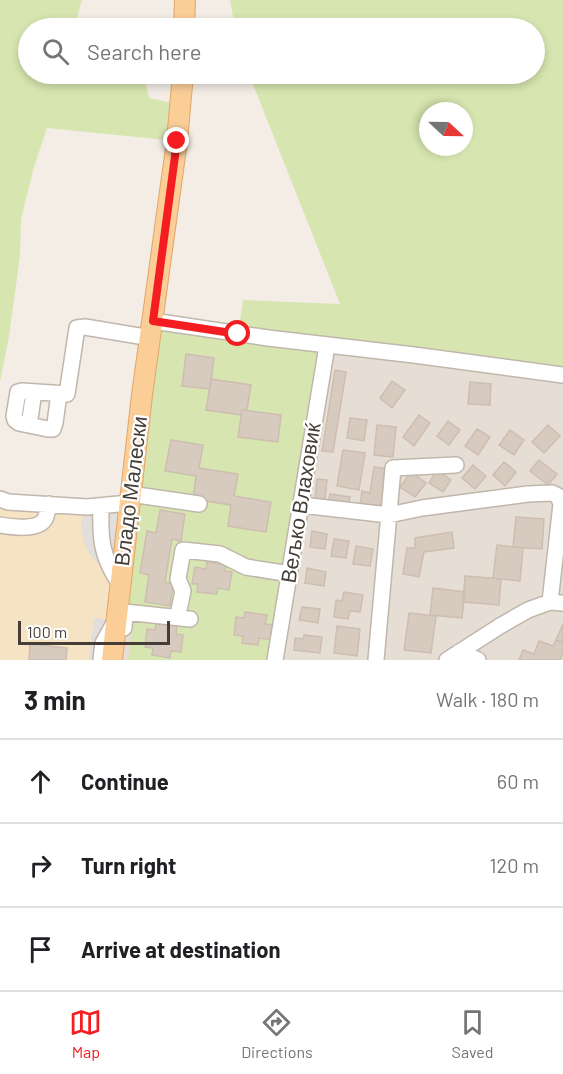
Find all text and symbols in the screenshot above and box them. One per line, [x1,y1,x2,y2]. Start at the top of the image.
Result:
search box [18,18,545,84]
icon: search [39,35,72,68]
text: Search here [87,38,201,64]
north arrow [419,102,473,156]
route end [163,127,189,153]
route start [224,320,250,346]
street label: Владо Малески [108,414,151,567]
street label: Вељко Влаховиќ [275,420,325,585]
scale bar [18,618,170,646]
text: 100 m [27,622,67,641]
text: 3 min [24,684,86,715]
text: Walk · 180 m [436,687,539,711]
icon: ahead [24,765,57,798]
text: Continue [81,768,169,794]
text: 60 m [497,769,539,793]
icon: right [24,849,57,882]
text: Turn right [81,852,176,878]
text: 120 m [489,853,539,877]
icon: arrive [24,933,57,966]
text: Arrive at destination [81,936,280,962]
tab: Map [69,1006,102,1061]
tab: Directions [241,1006,313,1061]
tab: Saved [452,1006,494,1061]

